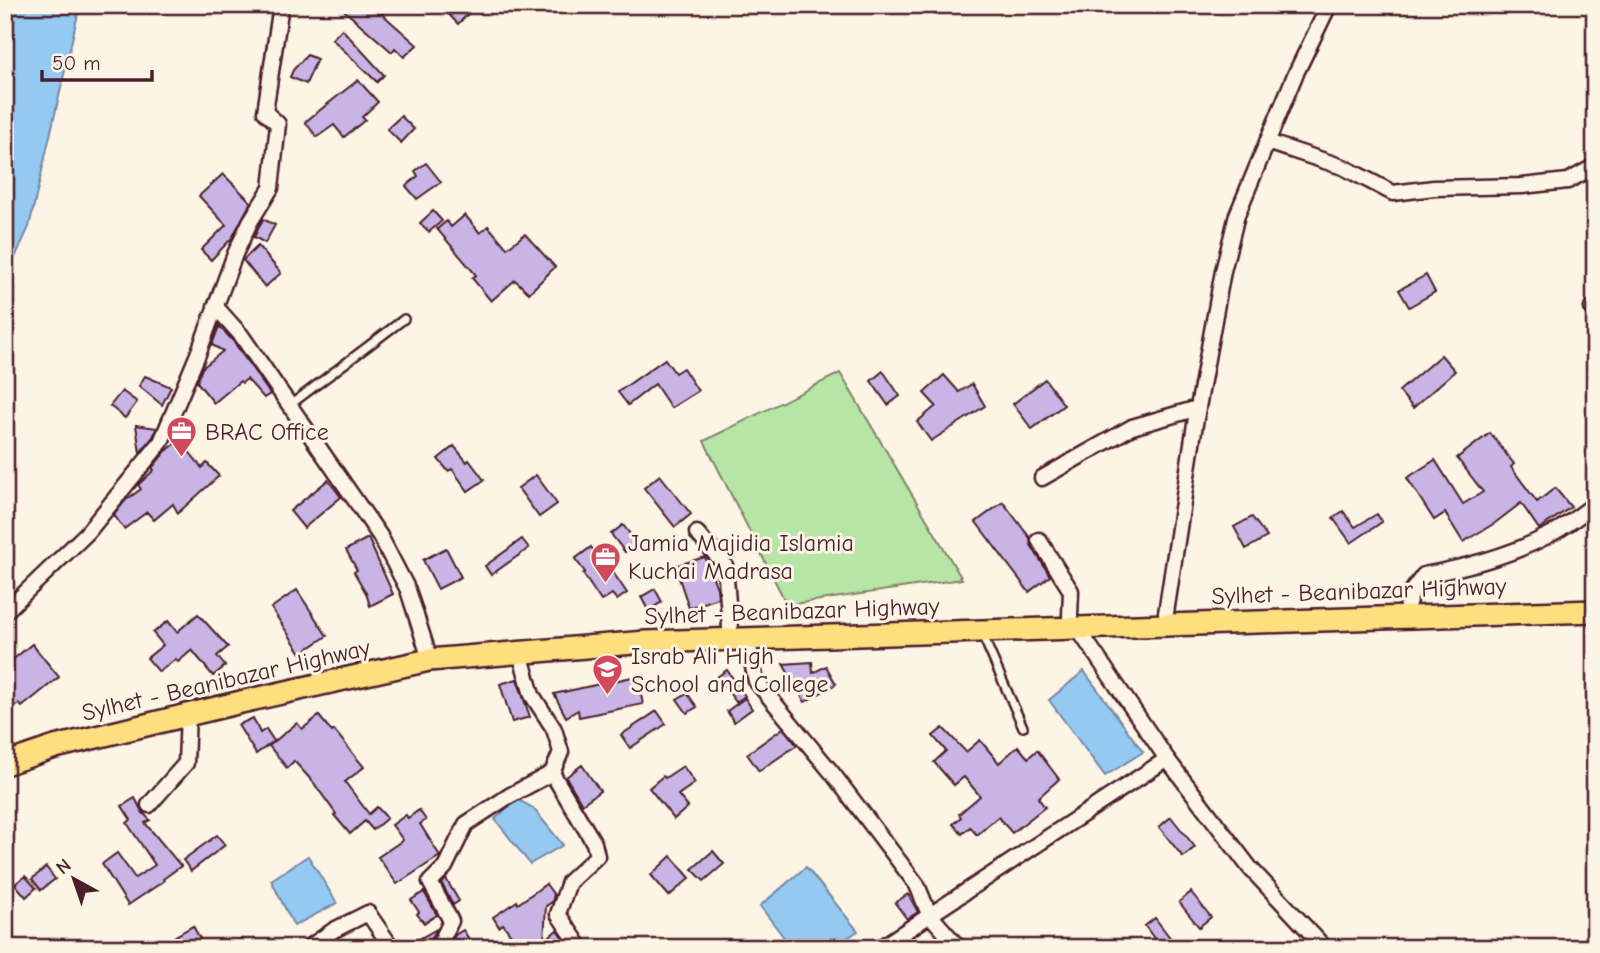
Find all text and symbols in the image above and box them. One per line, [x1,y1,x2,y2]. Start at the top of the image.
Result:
scale bar [42,38,152,82]
text: 50 m [52,51,101,75]
office icon: BRAC Office [165,415,199,459]
place label: BRAC Office [205,418,329,446]
place label: Jamia Majidia Islamia Kuchai Madrasa [628,529,854,585]
office icon: Jamia Majidia Islamia Kuchai Madrasa [588,540,622,584]
street label: Sylhet - Beanibazar Highway [1211,572,1507,610]
street label: Sylhet - Beanibazar Highway [644,592,940,630]
street label: Sylhet - Beanibazar Highway [79,633,373,727]
place label: Israb Ali High School and College [631,642,828,698]
school or university icon: Israb Ali High School and College [591,653,625,697]
north arrow [38,844,108,914]
text: N [52,854,76,879]

